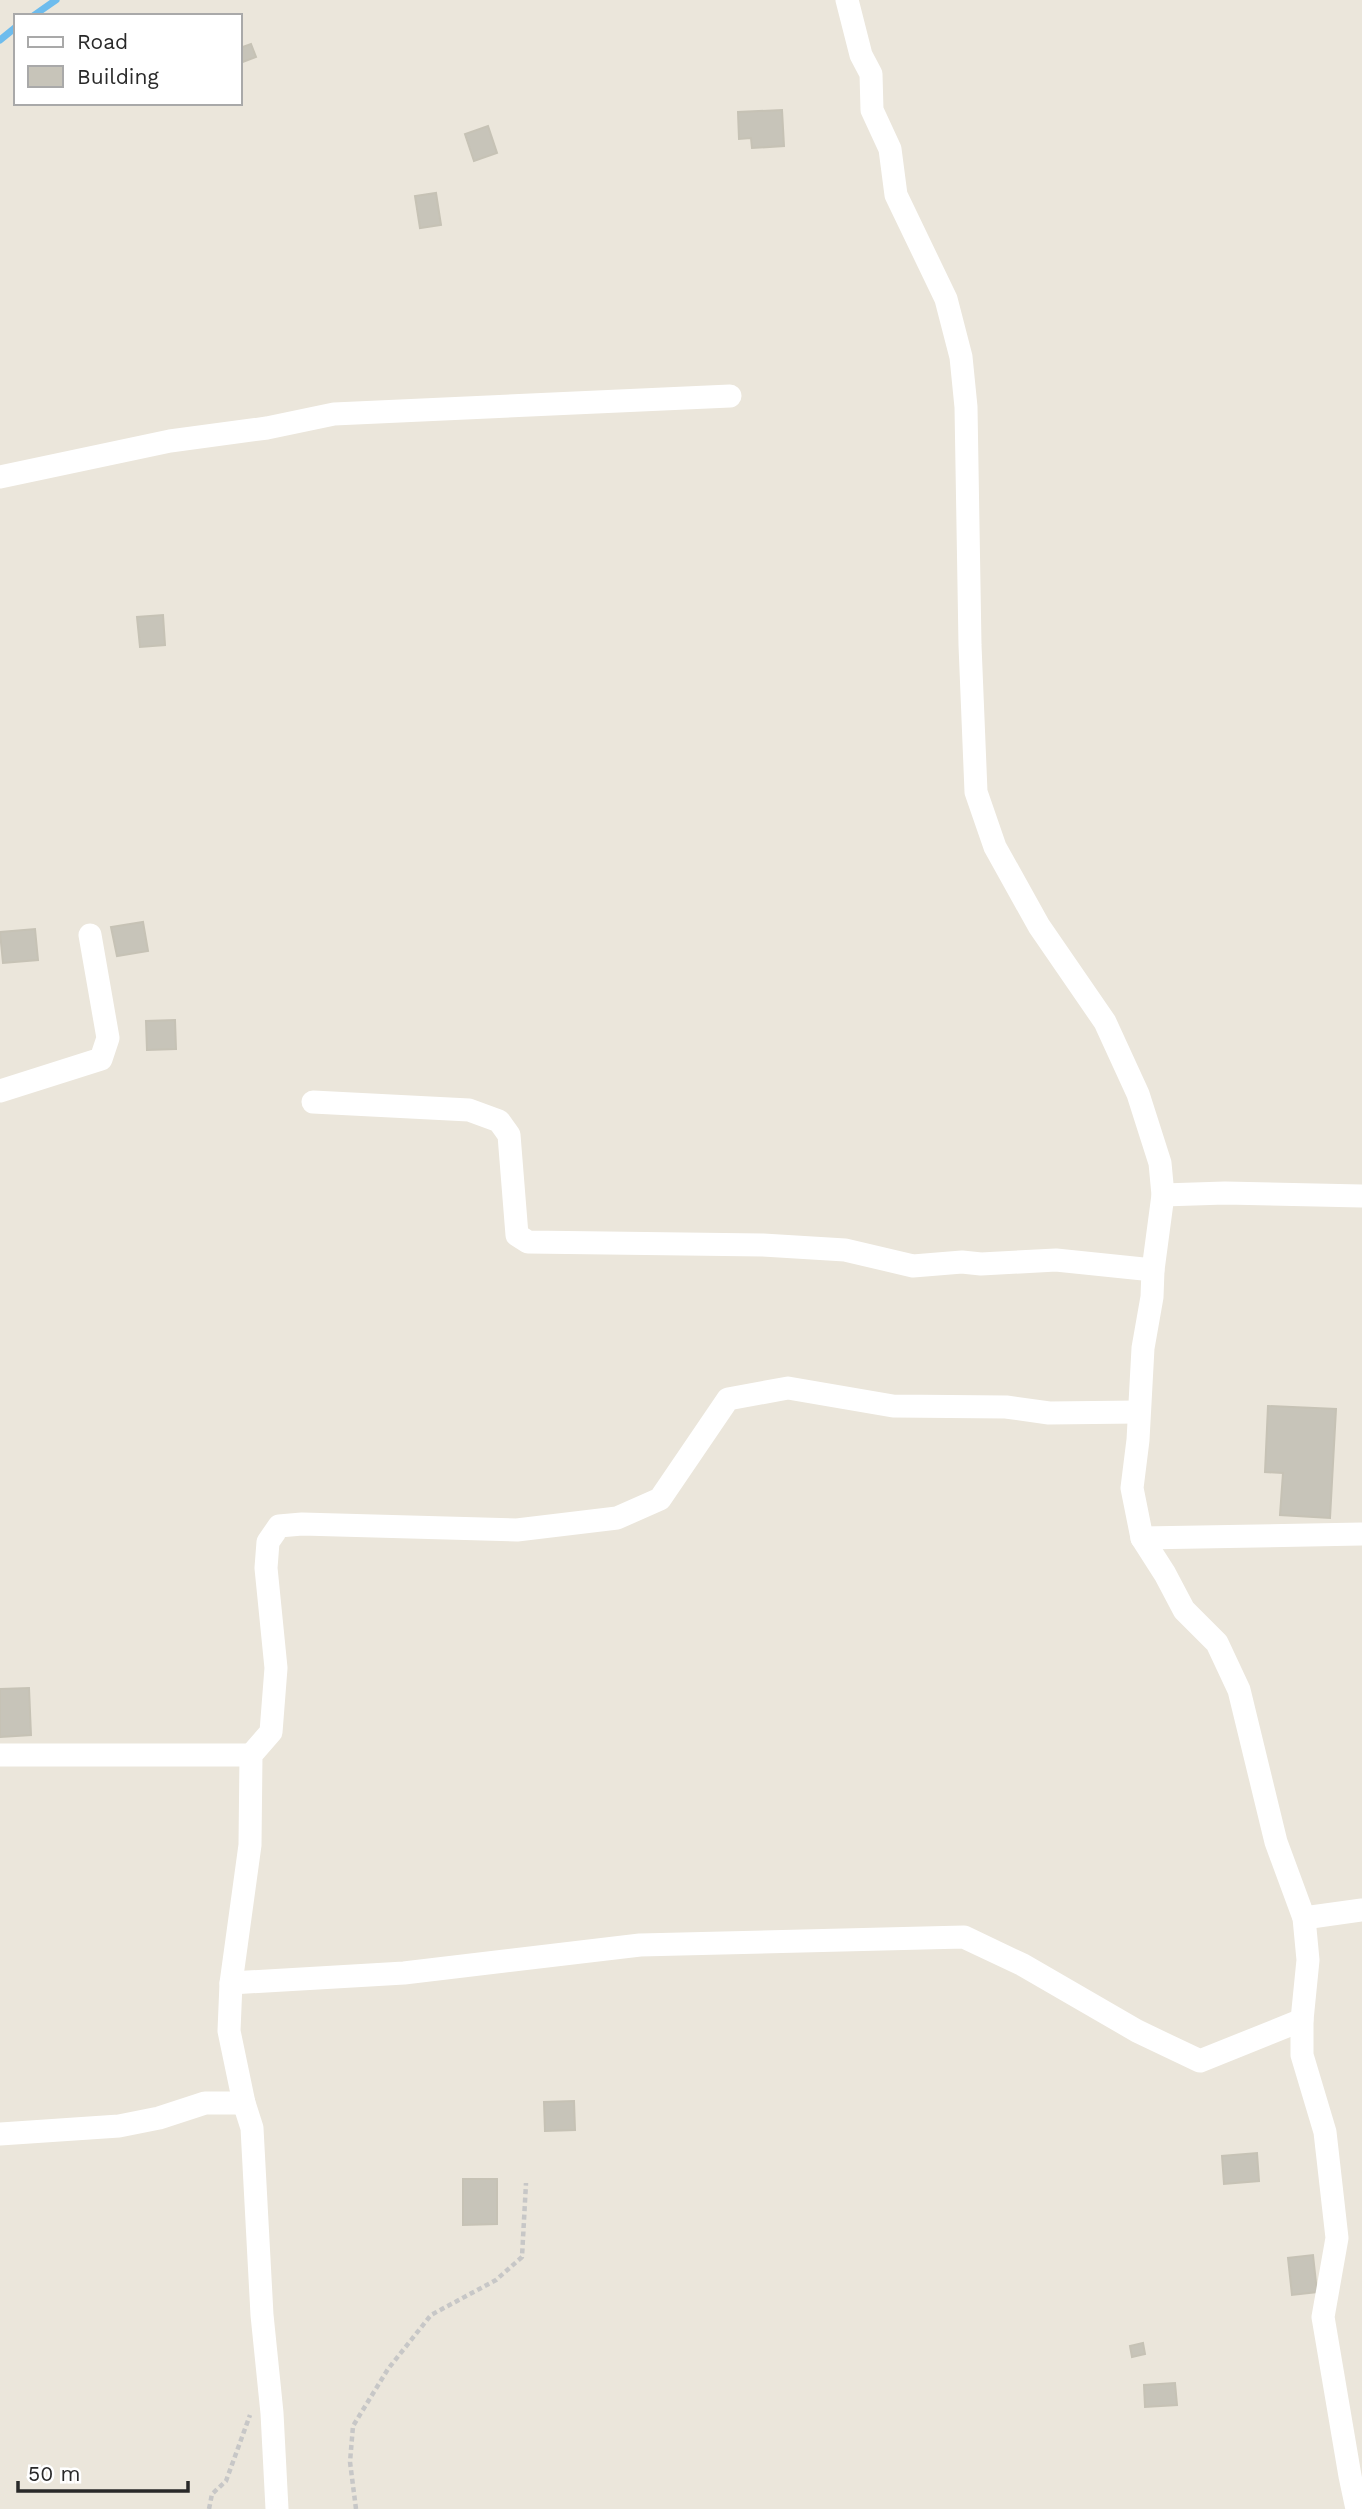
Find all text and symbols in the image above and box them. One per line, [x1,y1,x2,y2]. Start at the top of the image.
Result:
legend [14,14,242,105]
text: Road [77,29,128,54]
text: Building [77,64,159,89]
scale bar [18,2450,187,2494]
text: 50 m [28,2461,80,2486]

